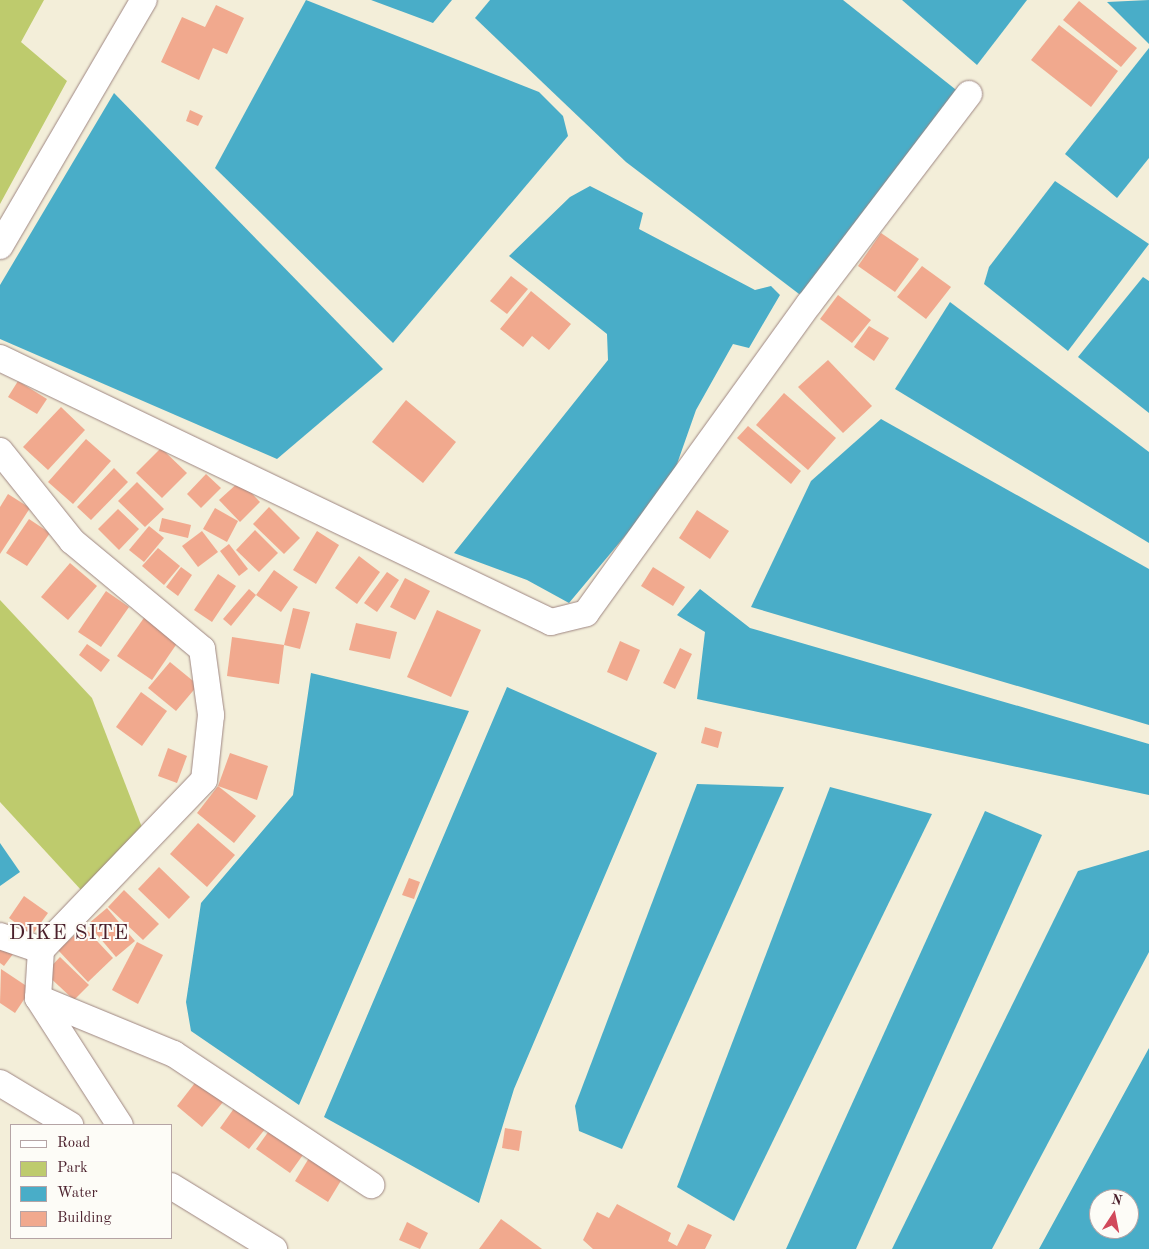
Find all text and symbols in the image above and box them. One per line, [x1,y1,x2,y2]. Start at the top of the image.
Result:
district label: DIKE SITE [8,921,130,947]
legend [10,1124,172,1239]
text: Road [57,1136,90,1151]
text: Park [57,1161,88,1176]
text: Water [57,1186,98,1201]
north arrow [1089,1189,1139,1239]
text: N [1110,1192,1123,1208]
text: Building [57,1211,112,1226]

